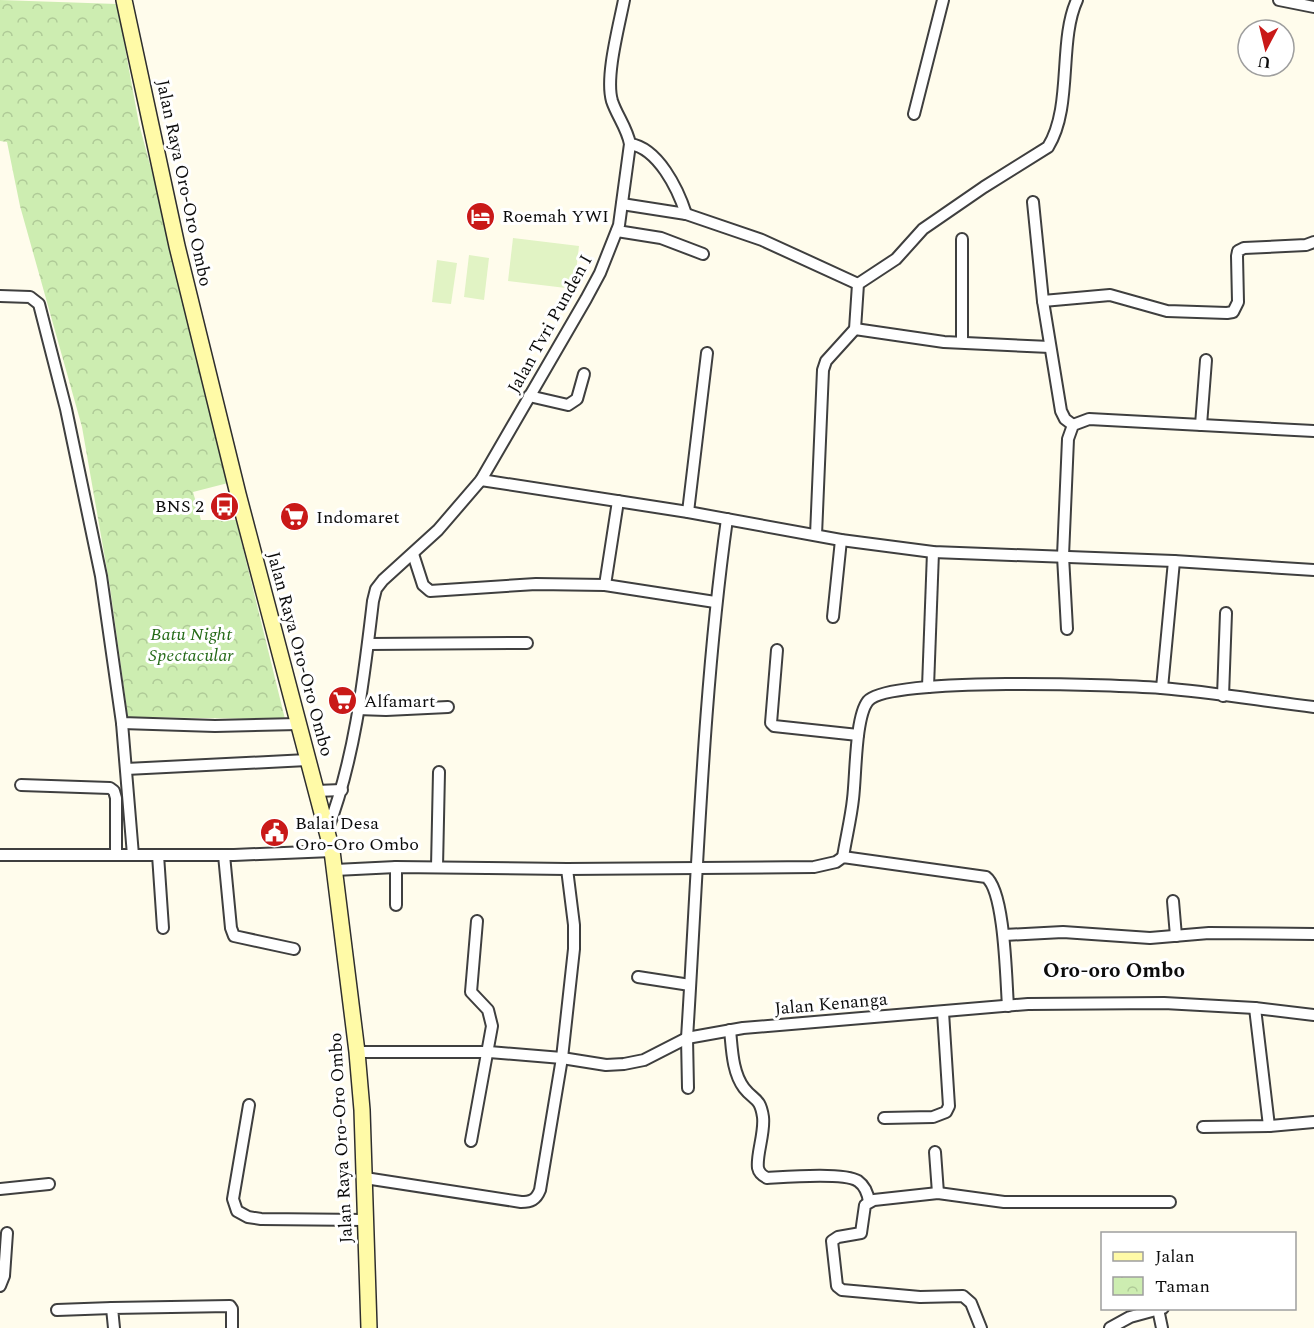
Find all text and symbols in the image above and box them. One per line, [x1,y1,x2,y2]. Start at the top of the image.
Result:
north arrow [1236,18,1296,78]
text: U [1256,49,1272,75]
street label: Jalan Raya Oro-Oro Ombo [149,77,219,289]
hotel icon: Roemah YWI [465,200,497,232]
place label: Roemah YWI [502,203,609,230]
street label: Jalan Tvri Punden I [501,250,599,398]
bus stop icon: BNS 2 [209,490,241,522]
place label: BNS 2 [155,493,204,520]
supermarket icon: Indomaret [279,501,311,533]
place label: Indomaret [316,504,400,531]
street label: Jalan Raya Oro-Oro Ombo [260,549,340,759]
park label: Batu Night Spectacular [148,621,234,669]
supermarket icon: Alfamart [327,685,359,717]
place label: Alfamart [364,688,435,715]
place label: Balai Desa Oro-Oro Ombo [295,810,419,858]
public building icon: Balai Desa Oro-Oro Ombo [258,817,290,849]
district label: Oro-oro Ombo [1043,955,1185,987]
street label: Jalan Kenanga [773,986,889,1022]
street label: Jalan Raya Oro-Oro Ombo [322,1032,360,1244]
legend [1101,1232,1296,1310]
text: Jalan [1155,1243,1195,1270]
text: Taman [1155,1273,1210,1300]

